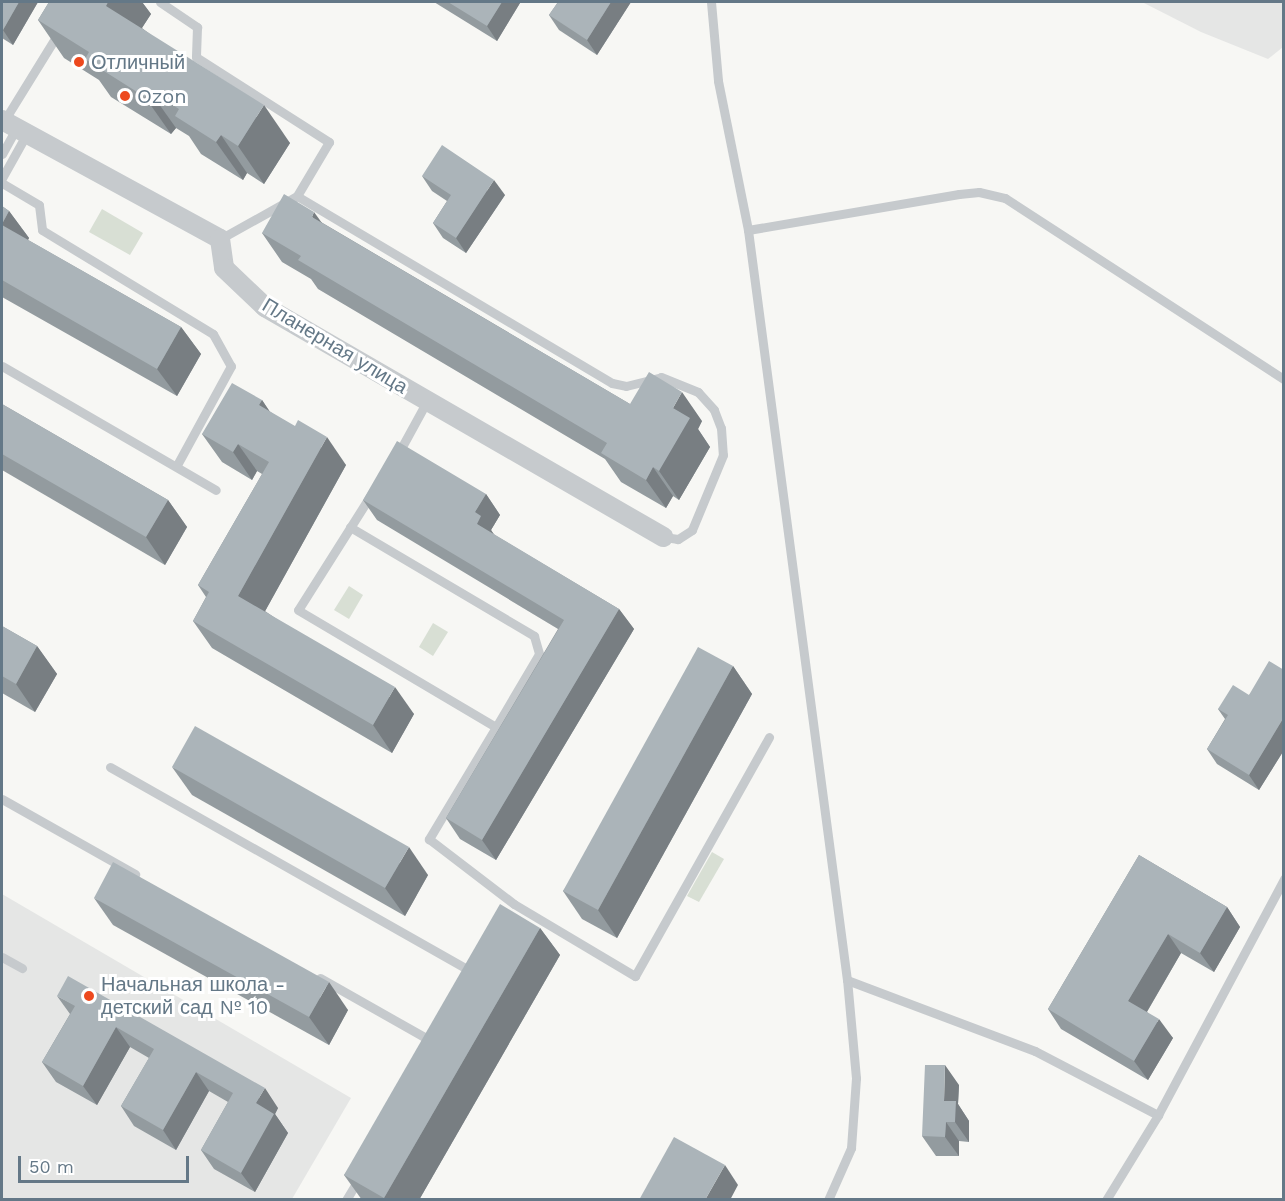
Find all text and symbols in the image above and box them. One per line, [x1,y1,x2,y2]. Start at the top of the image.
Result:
place label: Отличный [91,50,185,74]
marker: Отличный [72,55,86,69]
place label: Ozon [137,84,187,108]
marker: Ozon [118,89,132,103]
street label: Планерная улица [258,293,412,399]
place label: Начальная школа - детский сад № 10 [101,972,285,1019]
marker: Начальная школа - детский сад № 10 [82,989,96,1003]
scale bar [21,1144,192,1182]
text: 50 m [29,1156,74,1177]

